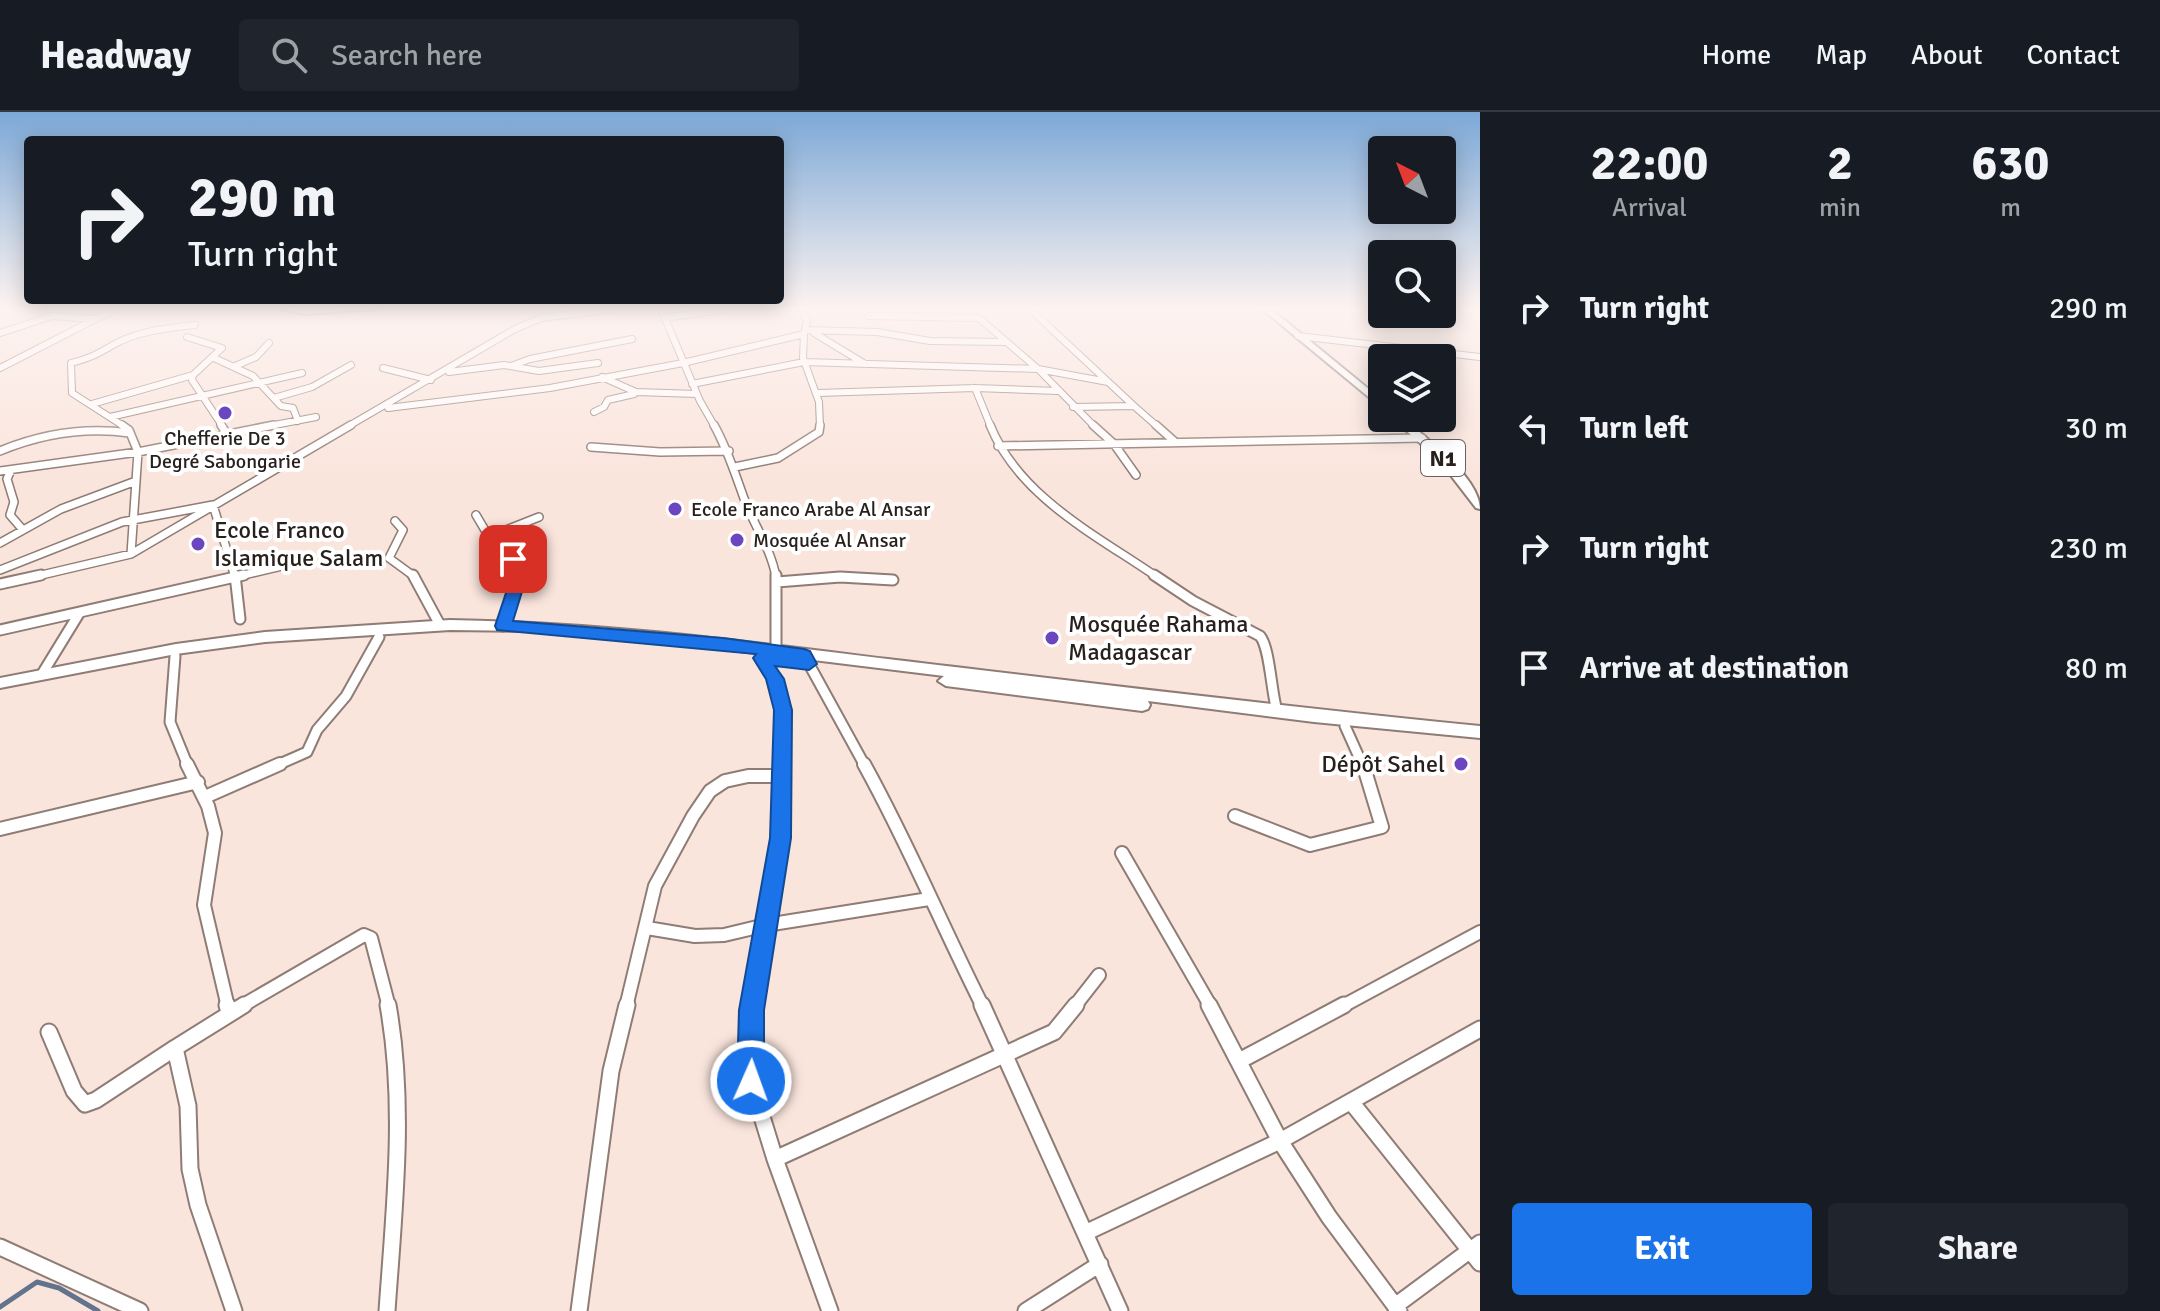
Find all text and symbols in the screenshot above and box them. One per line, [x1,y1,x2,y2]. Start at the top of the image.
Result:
search box [239,19,799,91]
text: Headway [40,32,191,79]
icon: search [267,33,311,77]
text: Search here [331,37,482,74]
text: Home [1702,38,1771,72]
text: Map [1815,38,1867,72]
text: About [1911,38,1983,72]
text: Contact [2027,38,2120,72]
text: 22:00 [1591,134,1708,193]
text: 2 [1827,134,1853,193]
text: 630 [1972,134,2049,193]
north arrow [1368,136,1456,224]
map controls [1368,136,1456,432]
text: 290 m [188,163,336,232]
icon: right [56,168,160,272]
text: Arrival [1612,192,1687,224]
text: min [1819,192,1861,224]
text: m [2000,192,2021,224]
text: Turn right [188,232,338,277]
button: search [1368,240,1456,328]
icon: right [1512,286,1556,330]
text: Turn right [1580,290,1709,327]
text: 290 m [2049,290,2128,327]
button: layers [1368,344,1456,432]
marker: Chefferie De 3 Degré Sabongarie [216,404,234,422]
icon: left [1512,406,1556,450]
text: Turn left [1580,410,1689,447]
text: 30 m [2065,410,2128,447]
place label: Chefferie De 3 Degré Sabongarie [149,426,301,474]
road number: N1 [1421,440,1465,476]
place label: Ecole Franco Arabe Al Ansar [691,497,931,522]
marker: Ecole Franco Arabe Al Ansar [666,500,684,518]
place label: Ecole Franco Islamique Salam [214,515,383,573]
pin [479,525,547,593]
icon: right [1512,526,1556,570]
place label: Mosquée Al Ansar [753,528,907,553]
text: Turn right [1580,530,1709,567]
text: 230 m [2049,530,2128,567]
marker: Mosquée Al Ansar [728,531,746,549]
marker: Ecole Franco Islamique Salam [189,535,207,553]
icon: arrive [491,537,535,581]
place label: Mosquée Rahama Madagascar [1068,609,1248,667]
marker: Mosquée Rahama Madagascar [1043,629,1061,647]
icon: arrive [1512,646,1556,690]
text: Arrive at destination [1580,650,1849,687]
text: 80 m [2065,650,2128,687]
place label: Dépôt Sahel [1321,749,1445,779]
marker: Dépôt Sahel [1452,755,1470,773]
position arrow [709,1039,793,1123]
button: Exit [1512,1203,1812,1295]
button: Share [1828,1203,2128,1295]

